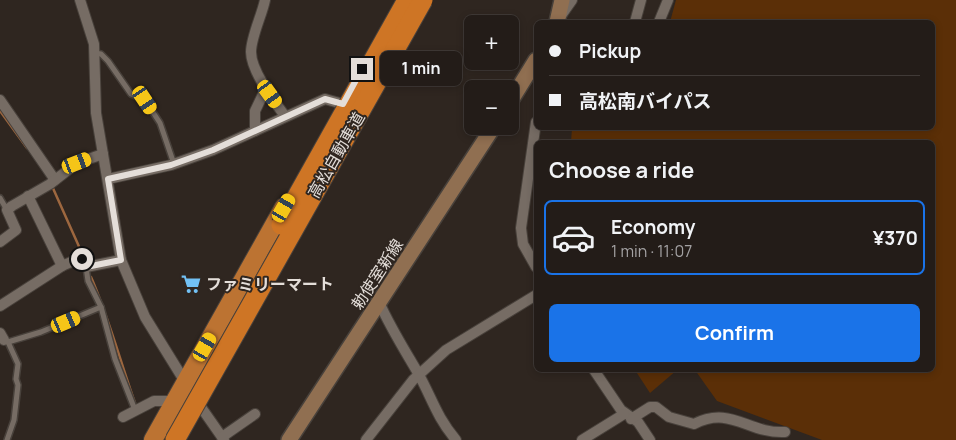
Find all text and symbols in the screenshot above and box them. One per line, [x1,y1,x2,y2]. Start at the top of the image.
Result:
map controls [464,15,519,135]
button: + [464,15,519,70]
text: Pickup [579,38,641,64]
callout: 1 min [380,52,462,86]
text: 1 min [401,57,441,79]
route end [351,58,373,80]
car [255,77,284,111]
button: − [464,80,519,135]
car [130,83,159,117]
text: 高松南バイパス [579,88,712,114]
street label: 高松自動車道 [302,108,370,202]
car [60,151,93,175]
text: Choose a ride [549,155,694,185]
car [270,191,297,225]
text: Economy [611,214,695,240]
icon: car [551,215,596,260]
text: ¥370 [873,225,918,251]
street label: 勅使室新線 [346,234,408,314]
text: 1 min · 11:07 [611,240,692,262]
route start [71,248,93,270]
supermarket icon: ファミリーマート [180,273,202,295]
place label: ファミリーマート [206,273,334,295]
button: Confirm [549,304,920,362]
car [49,309,82,335]
car [191,330,218,364]

